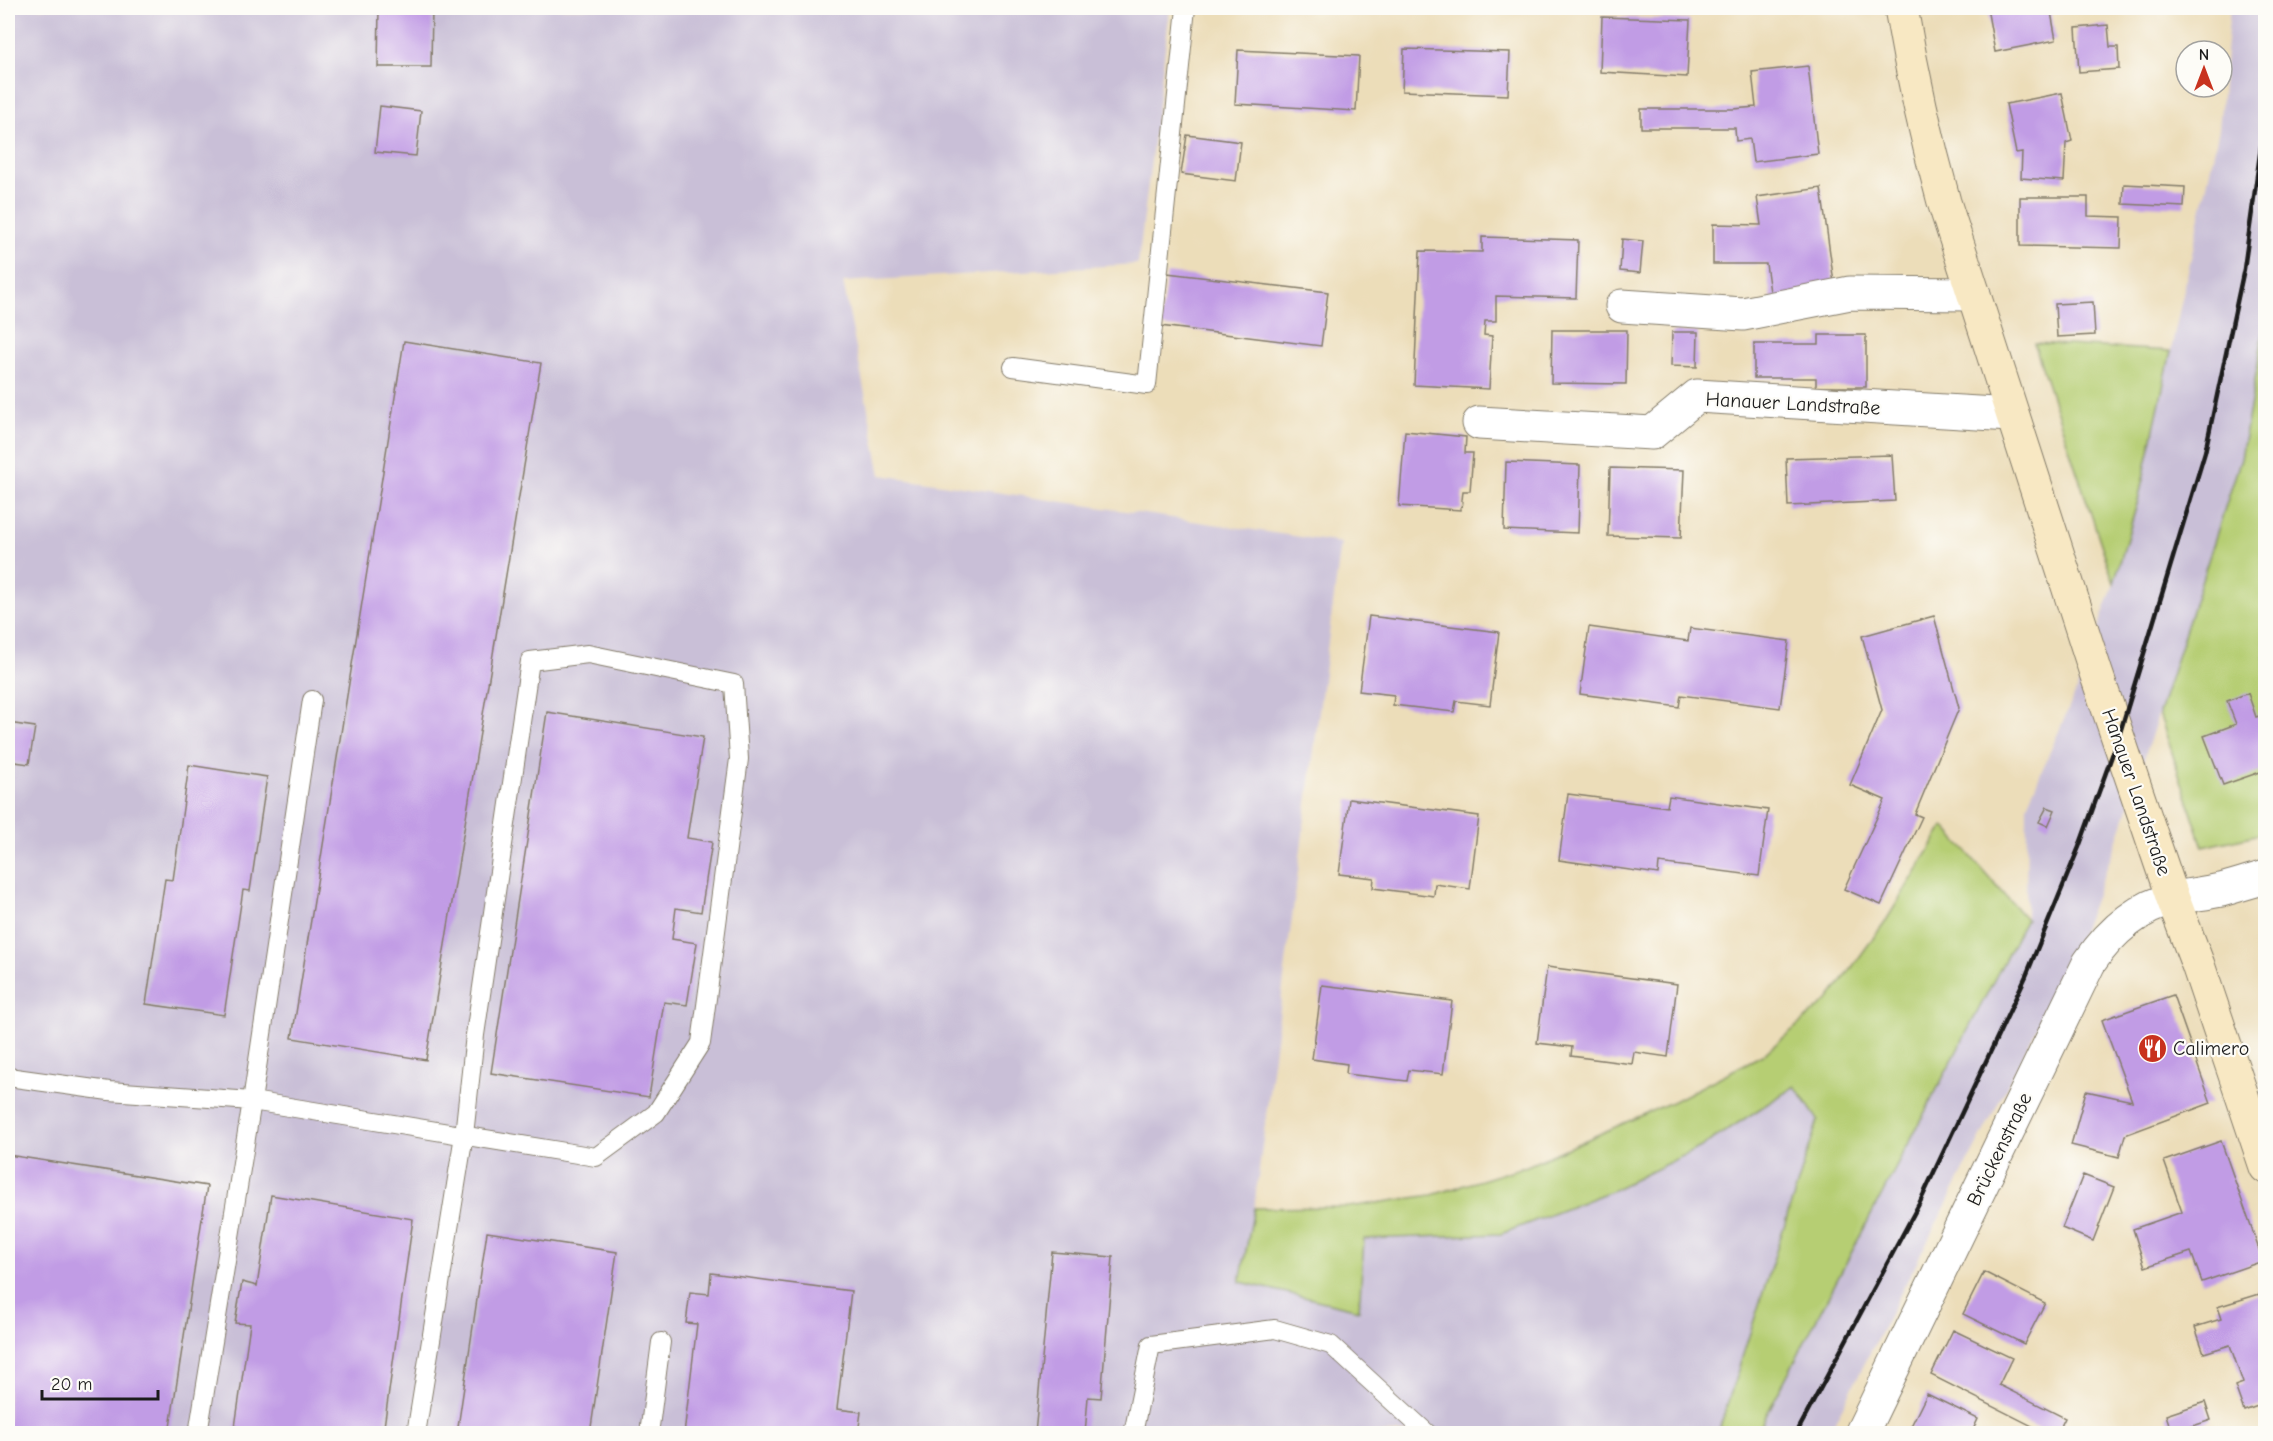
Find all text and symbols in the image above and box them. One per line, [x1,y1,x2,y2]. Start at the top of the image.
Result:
north arrow [2174,39,2234,99]
text: N [2199,46,2209,64]
street label: Hanauer Landstraße [1705,387,1881,420]
street label: Hanauer Landstraße [2097,706,2176,879]
restaurant icon: Calimero [2136,1032,2168,1064]
place label: Calimero [2173,1037,2249,1060]
street label: Brückenstraße [1962,1089,2037,1210]
scale bar [42,1363,158,1401]
text: 20 m [51,1374,92,1395]

